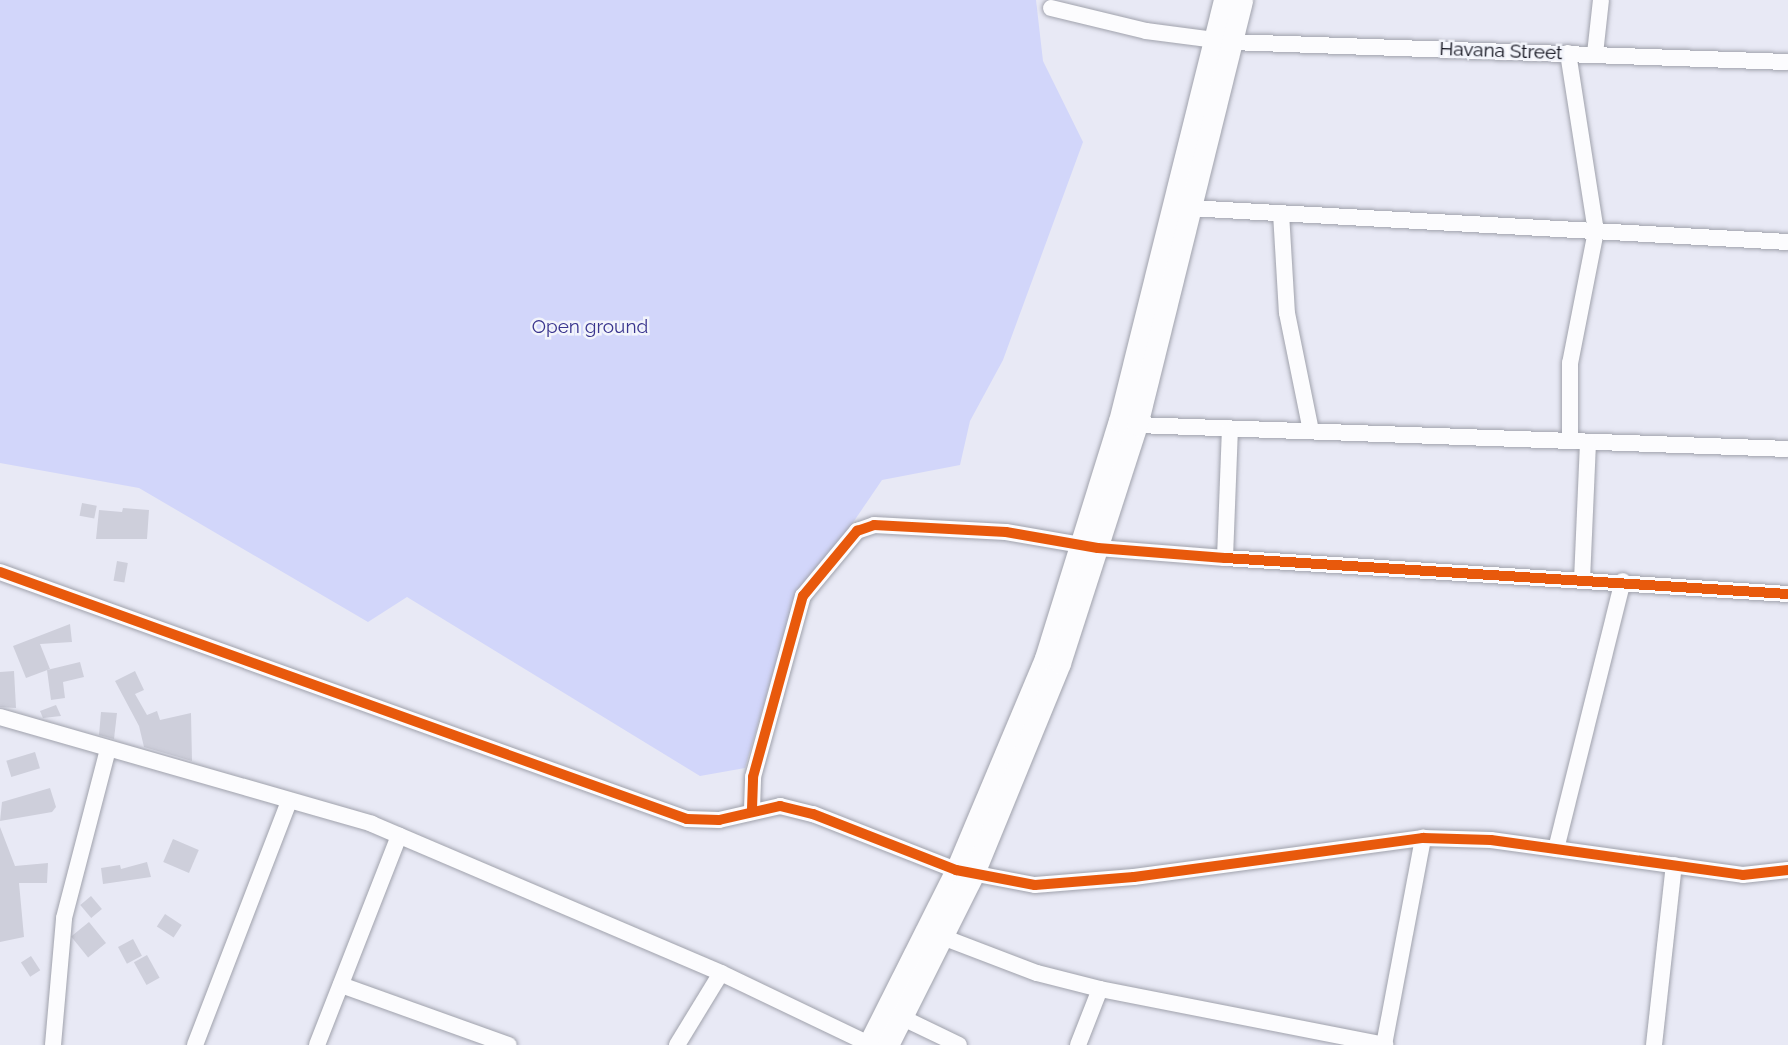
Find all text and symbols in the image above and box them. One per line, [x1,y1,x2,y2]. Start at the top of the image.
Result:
street label: Havana Street [1439,37,1563,65]
park label: Open ground [532,316,648,338]

